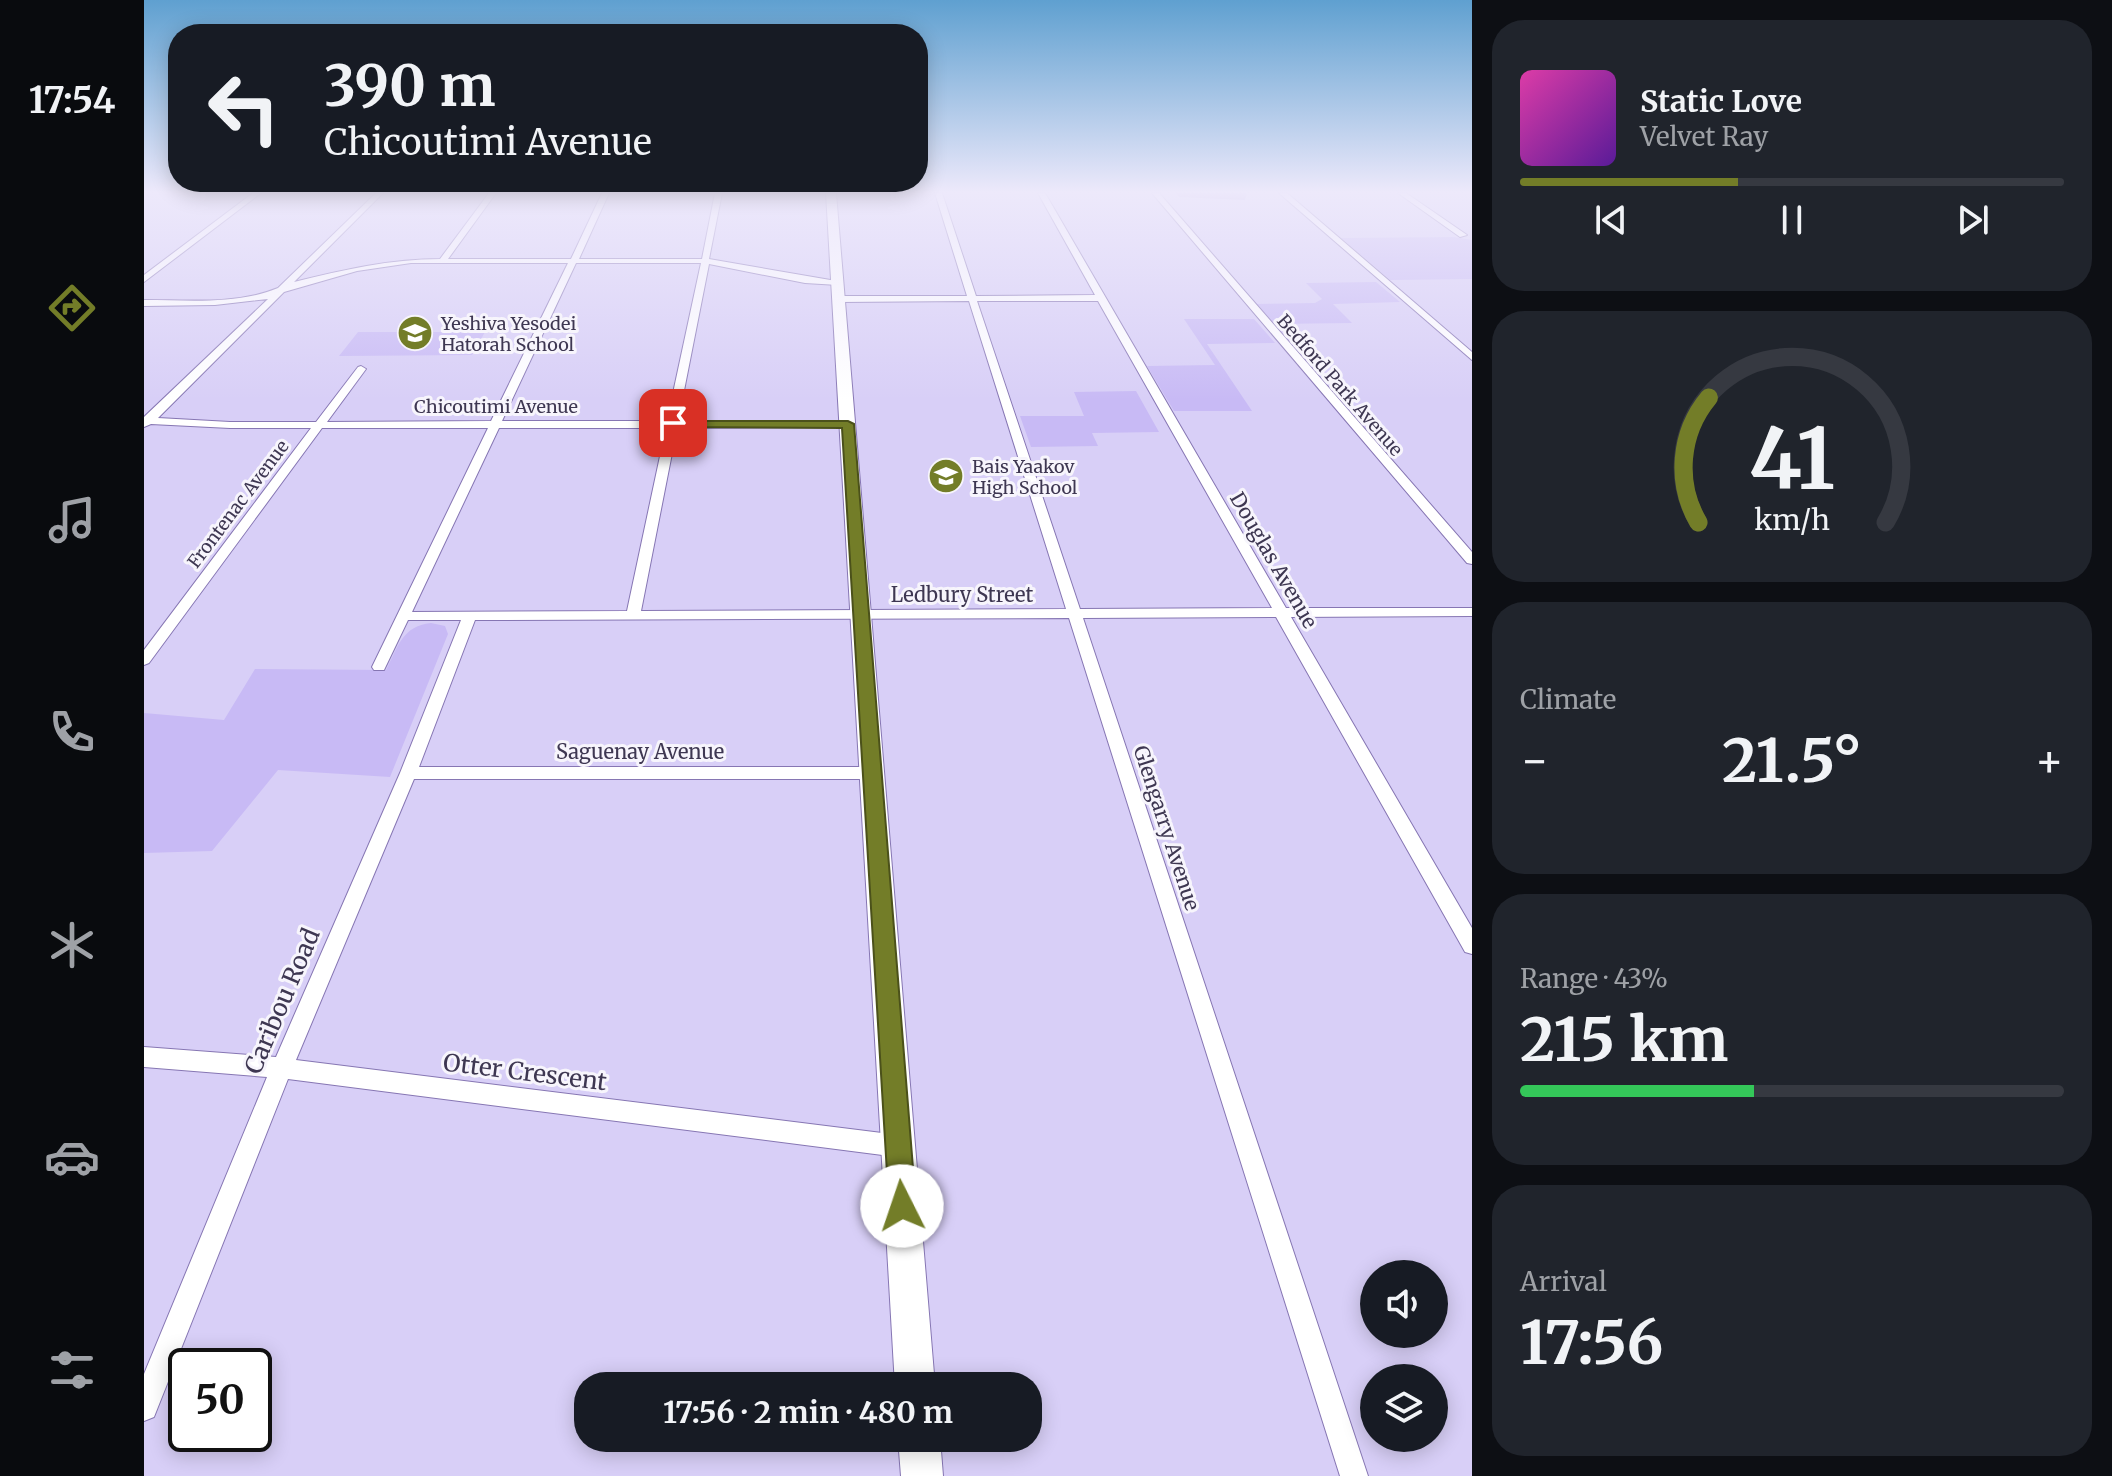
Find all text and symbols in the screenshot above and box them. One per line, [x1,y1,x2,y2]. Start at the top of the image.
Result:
text: 390 m [324,51,496,121]
icon: left [192,56,296,160]
text: 17:54 [29,78,115,123]
text: Static Love [1640,82,1802,120]
text: Chicoutimi Avenue [324,120,652,165]
text: Velvet Ray [1640,120,1768,153]
icon: previous [1589,198,1633,242]
icon: pause [1770,198,1814,242]
icon: next [1951,198,1995,242]
icon: directions [44,280,100,336]
street label: Bedford Park Avenue [1272,309,1408,461]
place label: Yeshiva Yesodei Hatorah School [440,312,576,356]
school or university icon: Yeshiva Yesodei Hatorah School [396,314,434,352]
pin [639,389,707,457]
street label: Chicoutimi Avenue [414,395,578,418]
icon: arrive [651,401,695,445]
text: 41 [1749,406,1835,511]
street label: Frontenac Avenue [182,435,294,573]
place label: Bais Yaakov High School [972,455,1078,499]
school or university icon: Bais Yaakov High School [927,457,965,495]
street label: Douglas Avenue [1225,487,1323,633]
icon: music [44,492,100,548]
text: km/h [1754,502,1830,538]
street label: Ledbury Street [891,582,1034,607]
text: Climate [1520,683,1616,716]
icon: phone [44,704,100,760]
text: 21.5° [1722,723,1862,798]
text: − [1520,733,1549,788]
text: + [2035,733,2064,788]
street label: Saguenay Avenue [556,739,724,764]
street label: Glengarry Avenue [1129,742,1205,914]
icon: climate [44,917,100,973]
street label: Caribou Road [237,924,327,1078]
text: Range · 43% [1520,962,1668,995]
text: 215 km [1520,1002,1728,1077]
street label: Otter Crescent [441,1047,609,1097]
icon: car [44,1129,100,1185]
position arrow [860,1164,944,1248]
map controls [1360,1260,1448,1452]
button: sound [1360,1260,1448,1348]
text: Arrival [1520,1265,1607,1298]
text: 17:56 [1520,1305,1663,1380]
icon: filters [44,1342,100,1398]
speed limit sign: 50 [168,1348,272,1452]
button: layers [1360,1364,1448,1452]
text: 17:56 · 2 min · 480 m [663,1393,953,1431]

